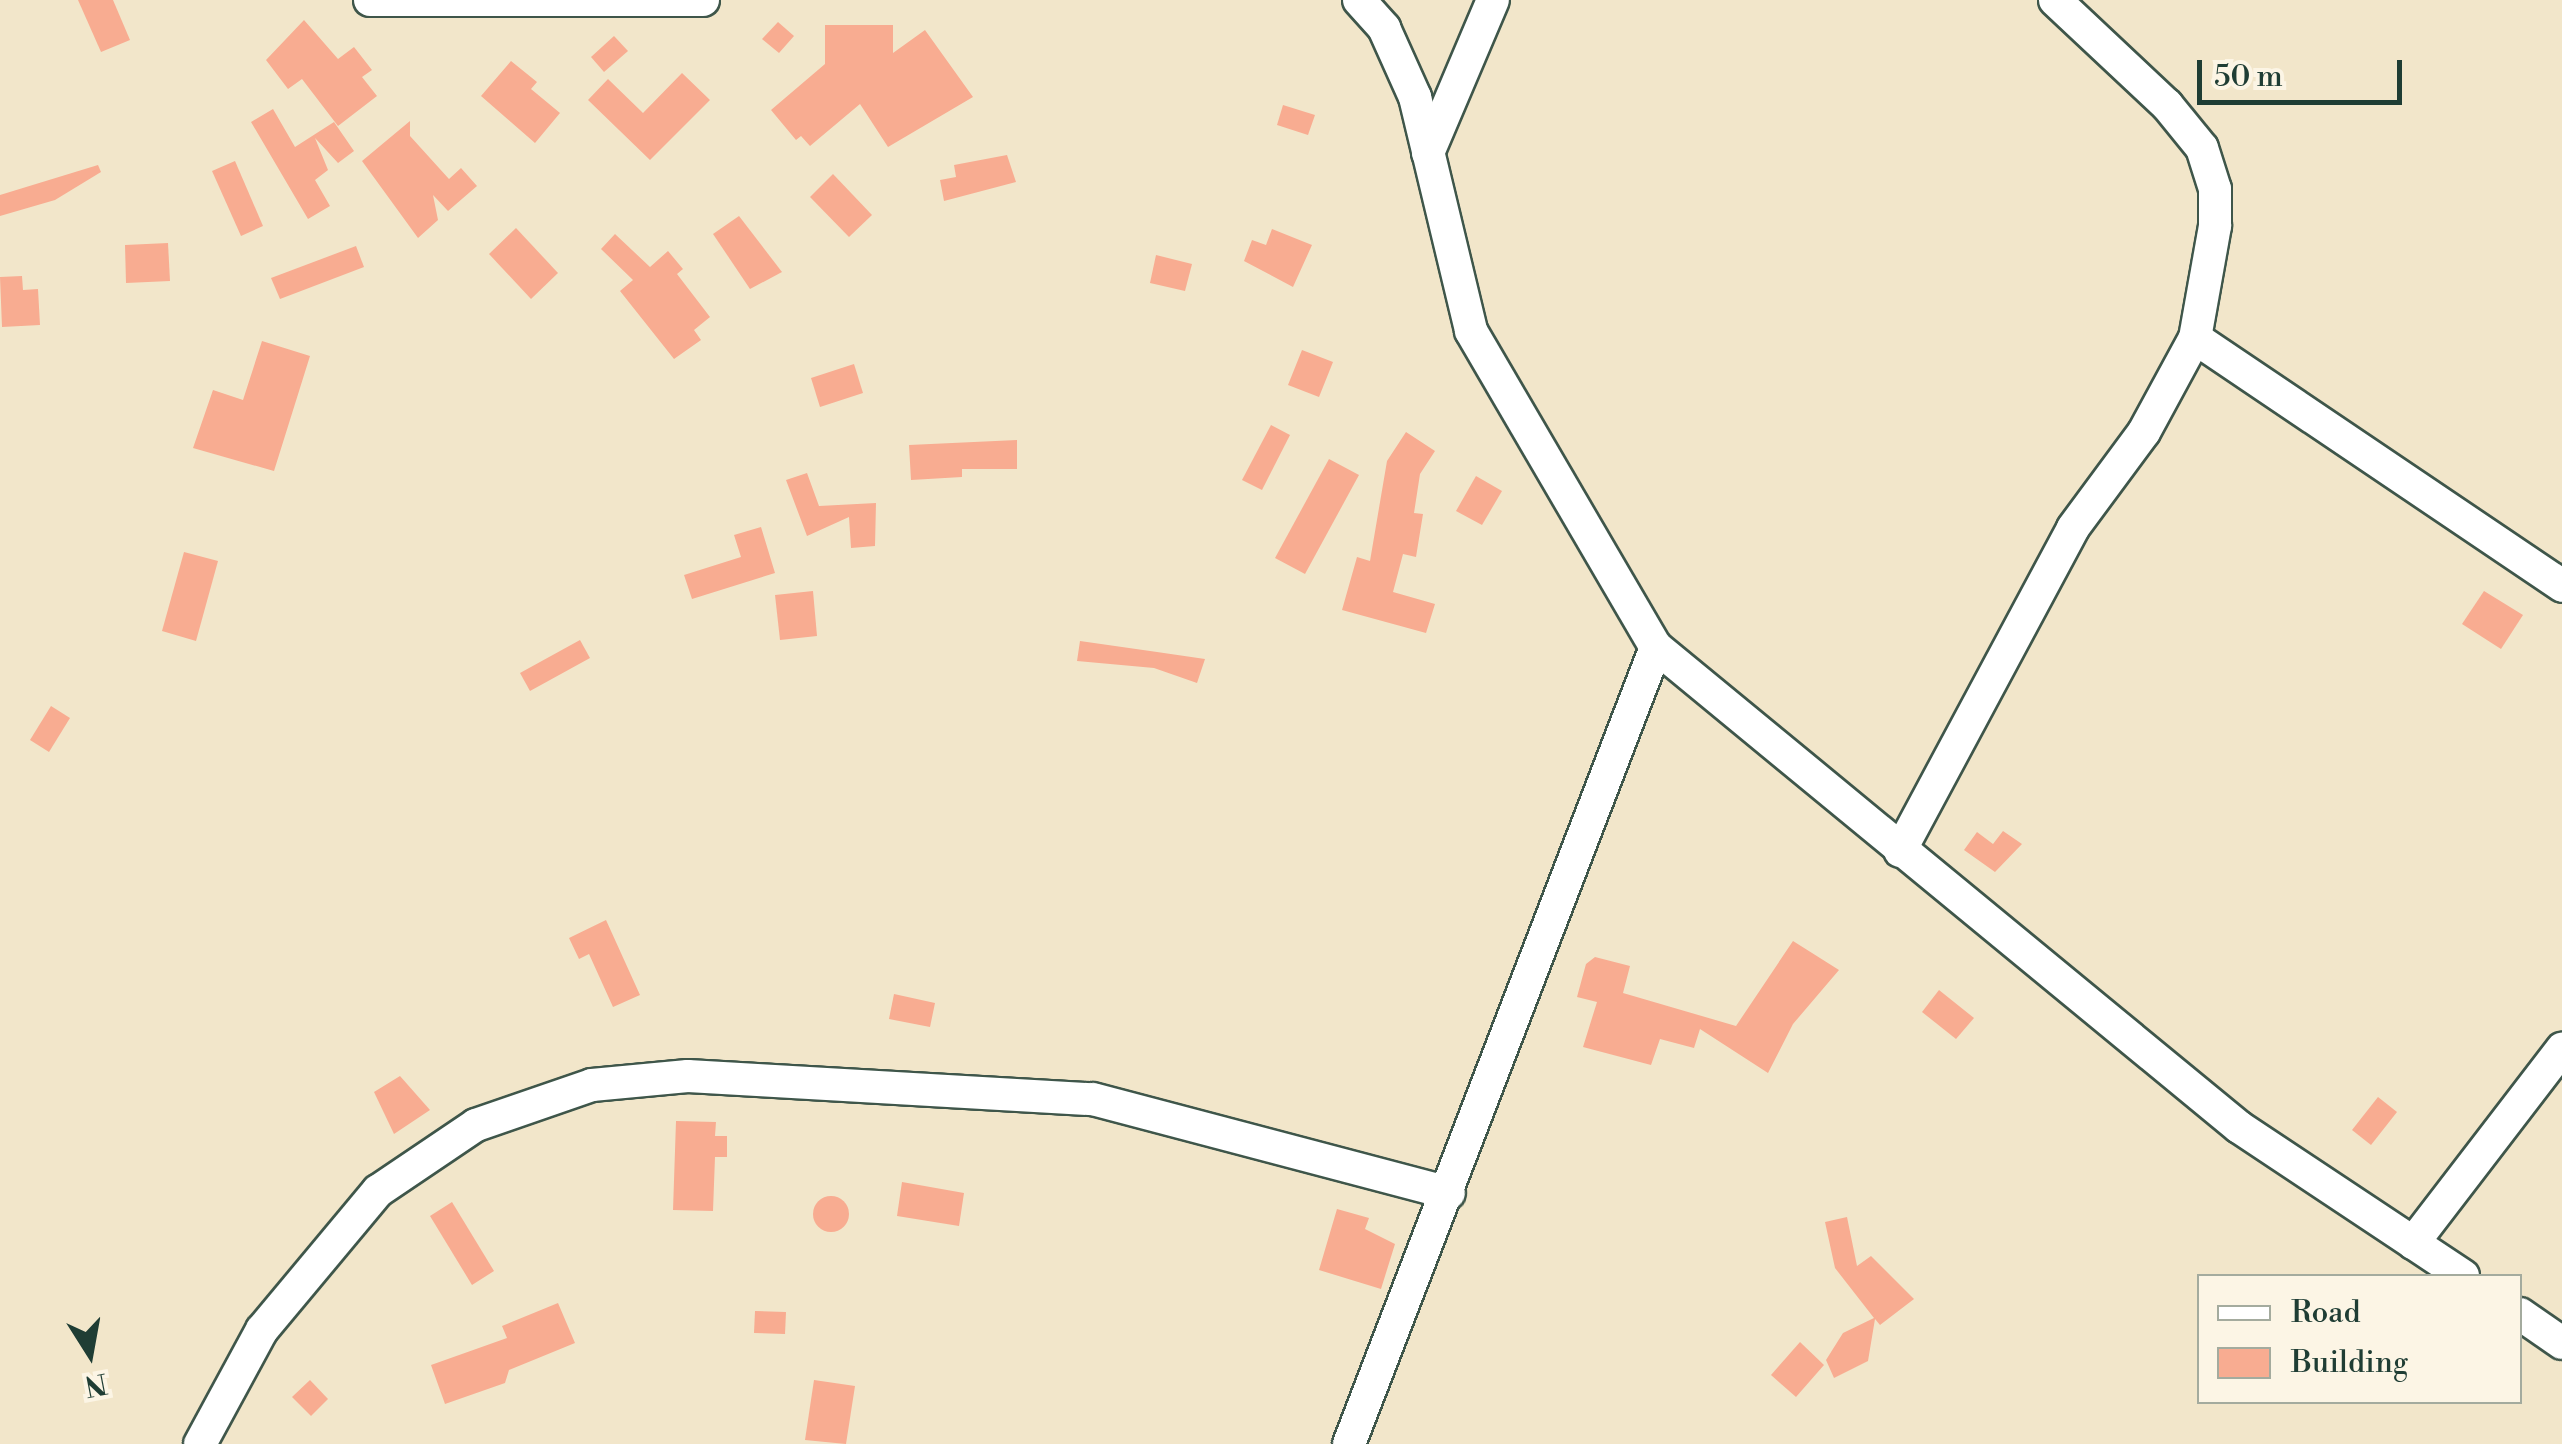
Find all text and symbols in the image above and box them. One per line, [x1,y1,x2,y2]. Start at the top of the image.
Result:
scale bar [2202,40,2407,102]
text: 50 m [2214,58,2283,96]
legend [2197,1274,2522,1404]
text: Road [2291,1294,2361,1332]
north arrow [40,1304,140,1404]
text: Building [2291,1344,2408,1382]
text: N [82,1365,110,1403]

